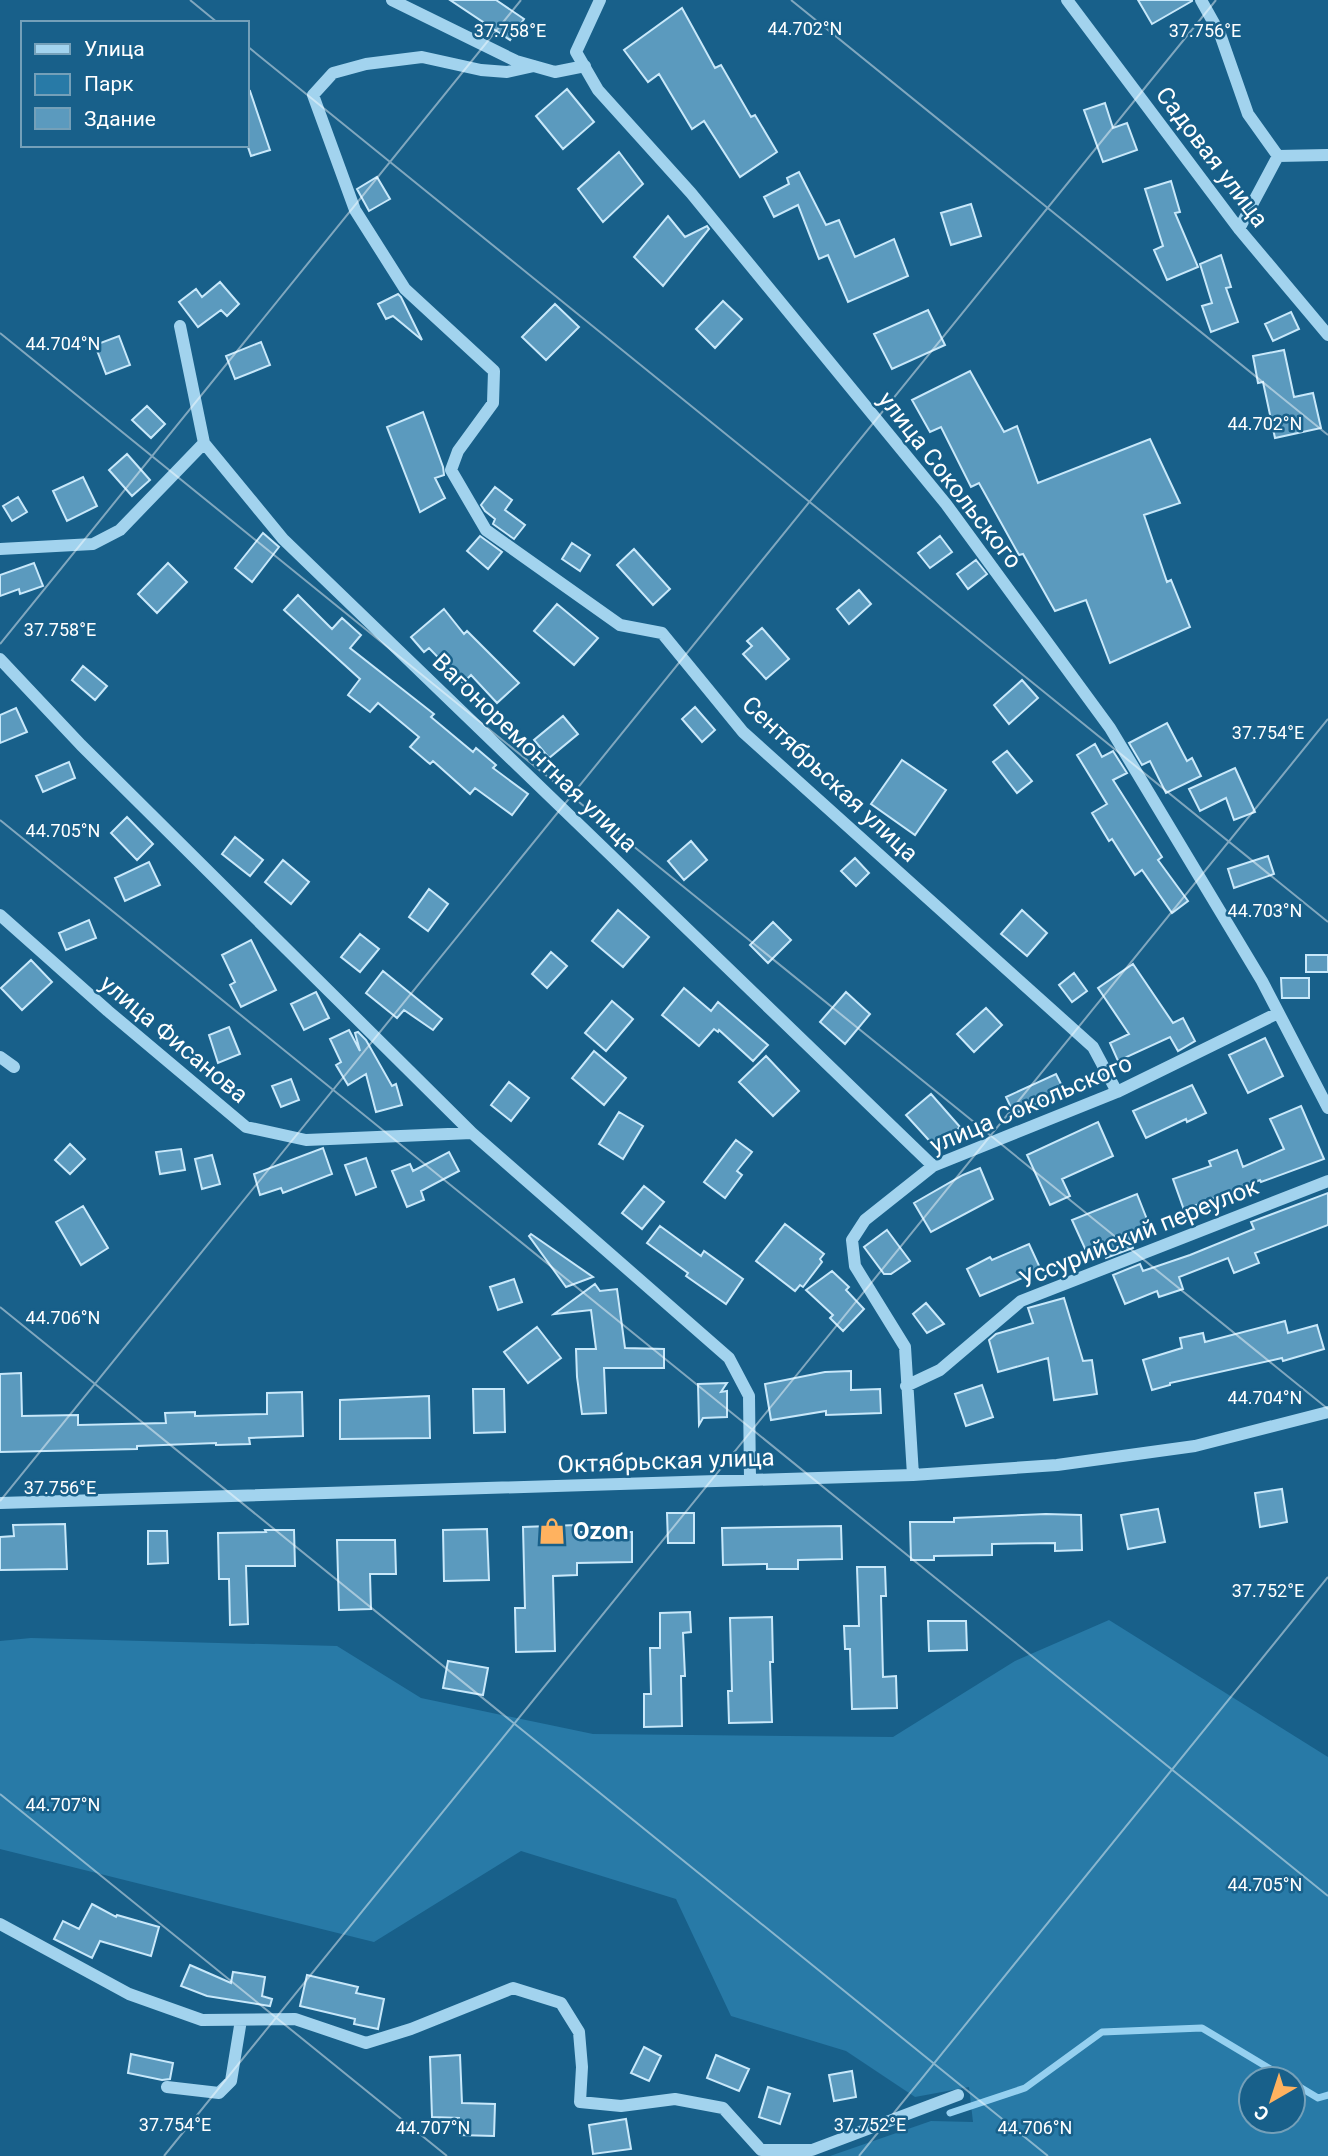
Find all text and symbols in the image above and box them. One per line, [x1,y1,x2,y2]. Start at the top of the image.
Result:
text: 44.702°N [768,18,842,39]
text: 37.758°E [474,20,546,41]
text: 37.756°E [1169,20,1241,41]
legend [21,21,248,147]
text: Улица [84,37,145,61]
text: Парк [84,72,134,96]
street label: Садовая улица [1150,81,1274,233]
text: Здание [84,107,156,131]
text: 44.704°N [26,333,100,354]
street label: улица Сокольского [872,386,1028,574]
text: 44.702°N [1228,413,1302,434]
text: 37.758°E [24,619,96,640]
street label: Вагоноремонтная улица [427,648,643,858]
street label: Сентябрьская улица [736,690,924,868]
text: 37.754°E [1232,722,1304,743]
text: 44.705°N [26,820,100,841]
text: 44.703°N [1228,900,1302,921]
street label: улица Фисанова [94,969,254,1109]
street label: улица Сокольского [926,1049,1136,1159]
street label: Уссурийский переулок [1015,1172,1263,1294]
text: 44.706°N [26,1307,100,1328]
text: 44.704°N [1228,1387,1302,1408]
street label: Октябрьская улица [557,1443,775,1479]
text: 37.756°E [24,1477,96,1498]
shop icon: Ozon [537,1516,567,1546]
place label: Ozon [573,1517,629,1545]
text: 37.752°E [1232,1580,1304,1601]
text: 44.707°N [26,1794,100,1815]
text: 44.705°N [1228,1874,1302,1895]
north arrow [1237,2065,1307,2135]
text: С [1250,2100,1274,2126]
text: 37.754°E [139,2114,211,2135]
text: 37.752°E [834,2114,906,2135]
text: 44.707°N [396,2117,470,2138]
text: 44.706°N [998,2117,1072,2138]

